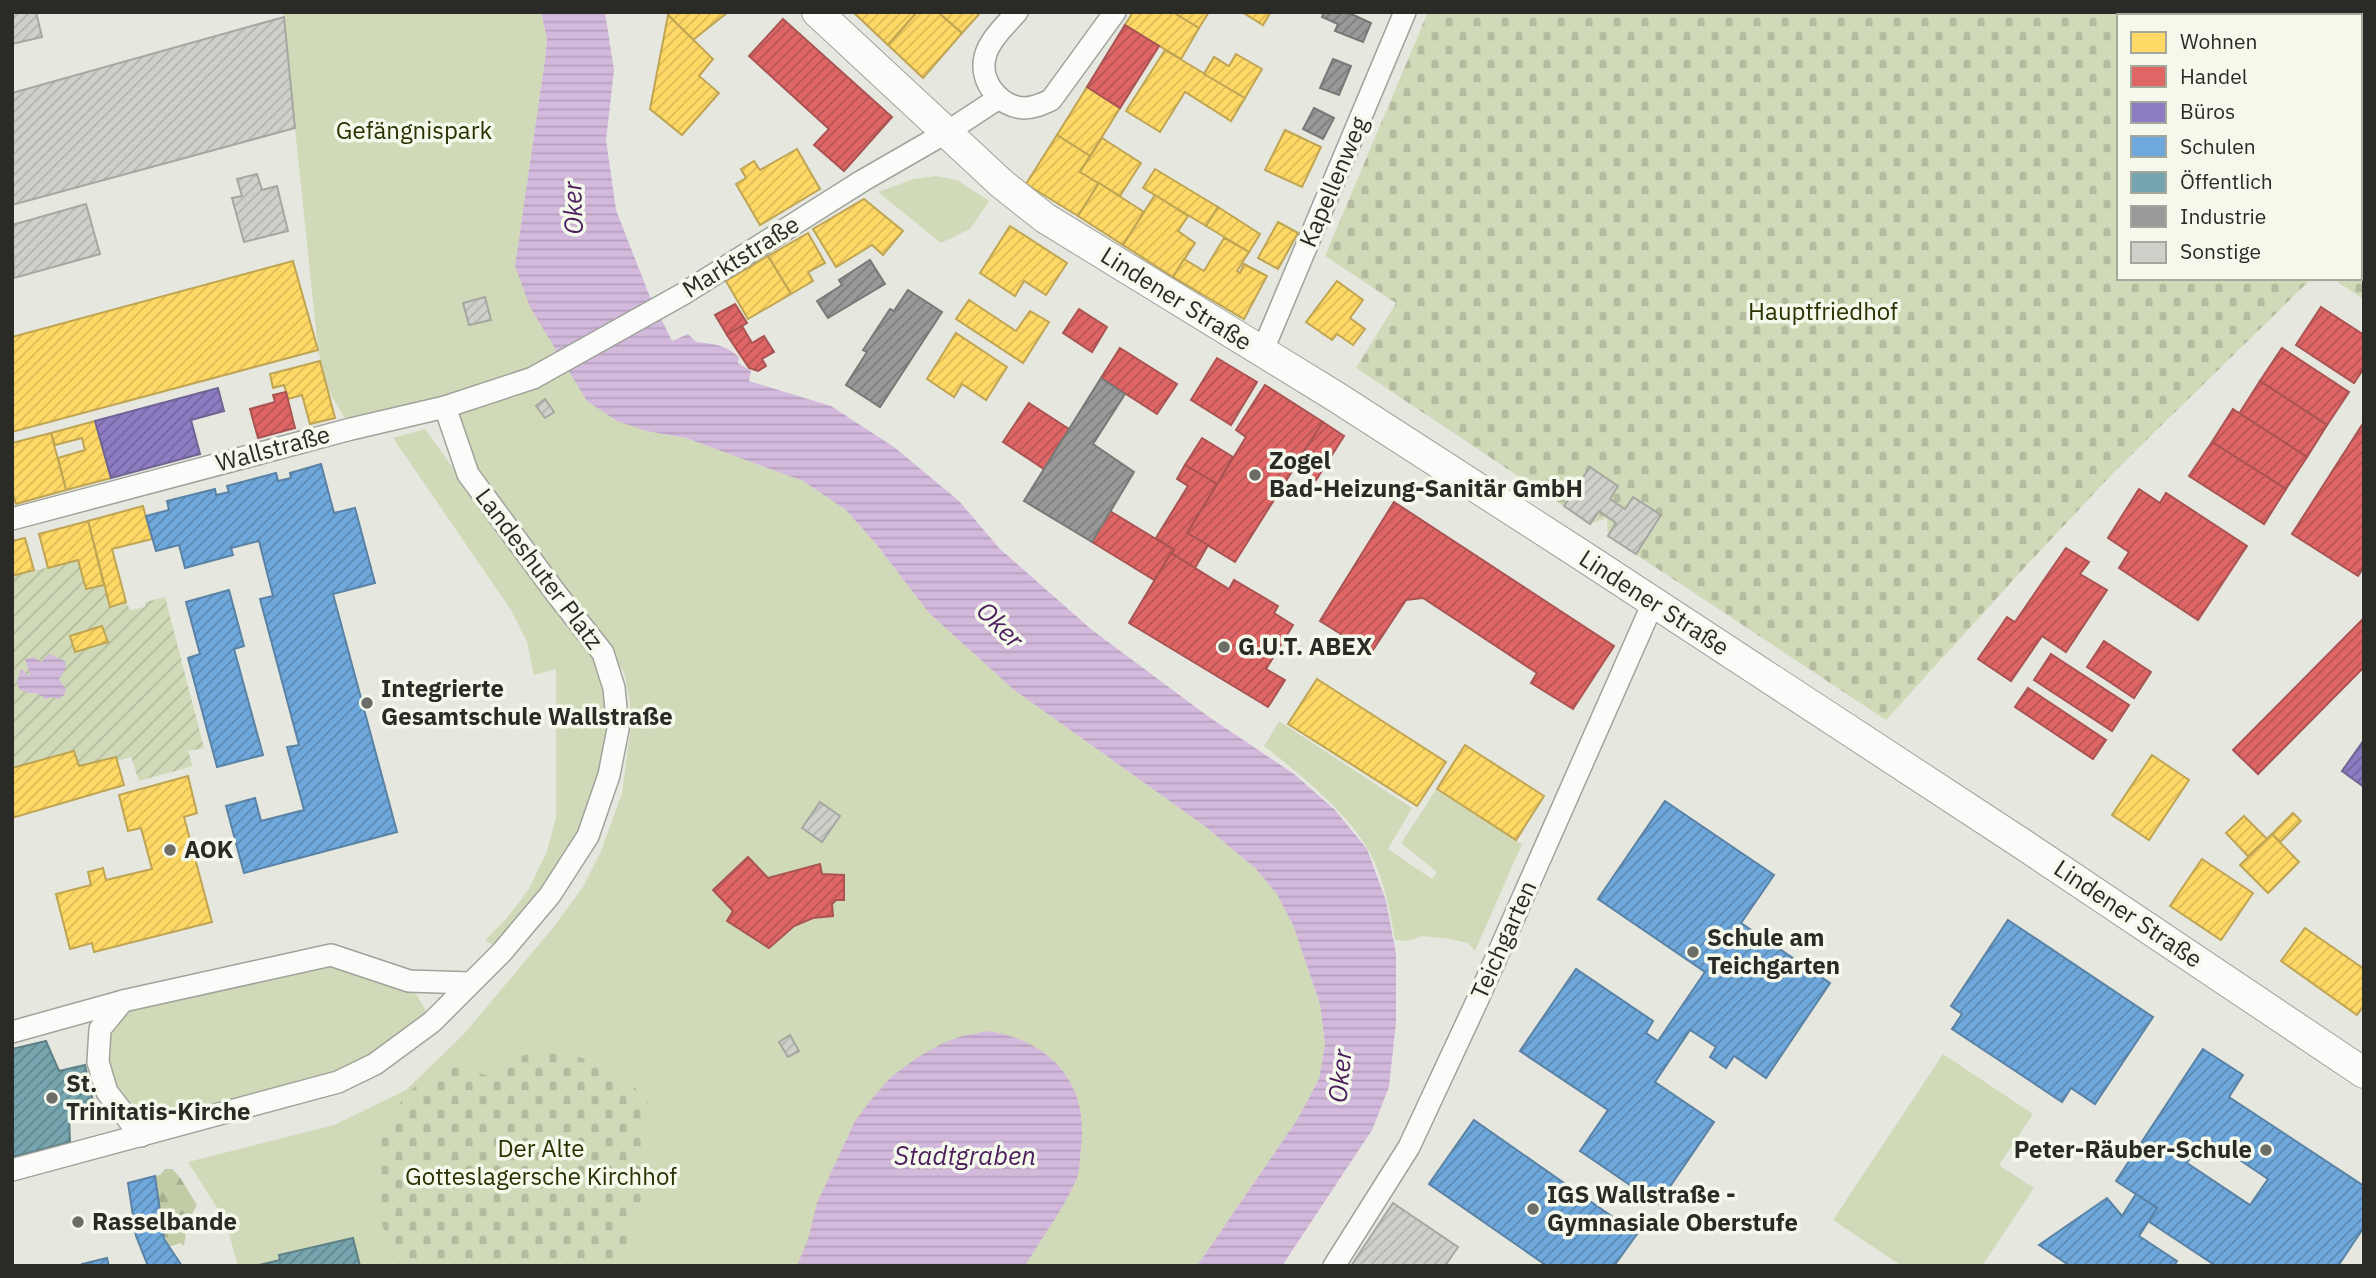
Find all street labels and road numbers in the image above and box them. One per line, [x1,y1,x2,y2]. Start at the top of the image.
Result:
street label: Kapellenweg [1291,111,1375,252]
street label: Marktstraße [676,208,805,305]
street label: Lindener Straße [1095,239,1258,357]
street label: Wallstraße [212,417,333,479]
street label: Landeshuter Platz [469,481,611,655]
street label: Lindener Straße [1574,542,1736,663]
street label: Lindener Straße [2048,852,2209,975]
street label: Teichgarten [1463,875,1543,1004]

